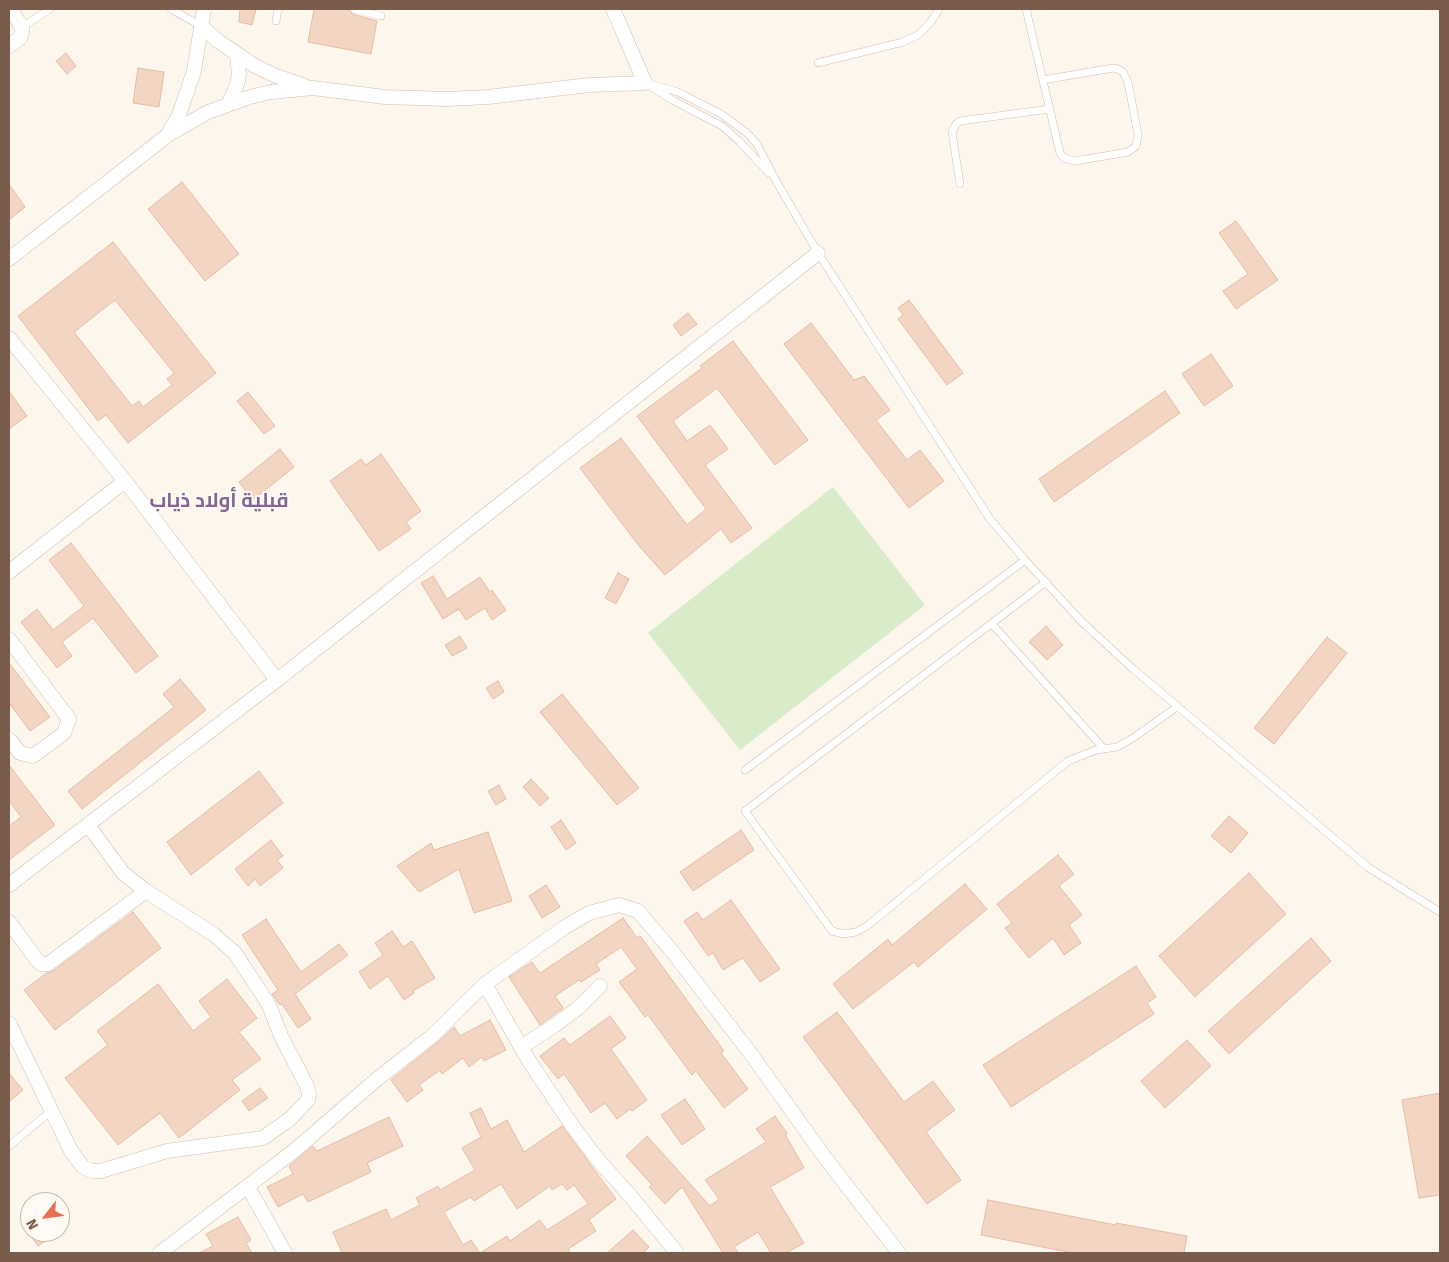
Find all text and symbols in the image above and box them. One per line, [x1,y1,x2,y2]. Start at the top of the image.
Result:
district label: قبلية أولاد ذياب [149,489,289,513]
north arrow [20,1192,70,1242]
text: N [23,1216,42,1233]

